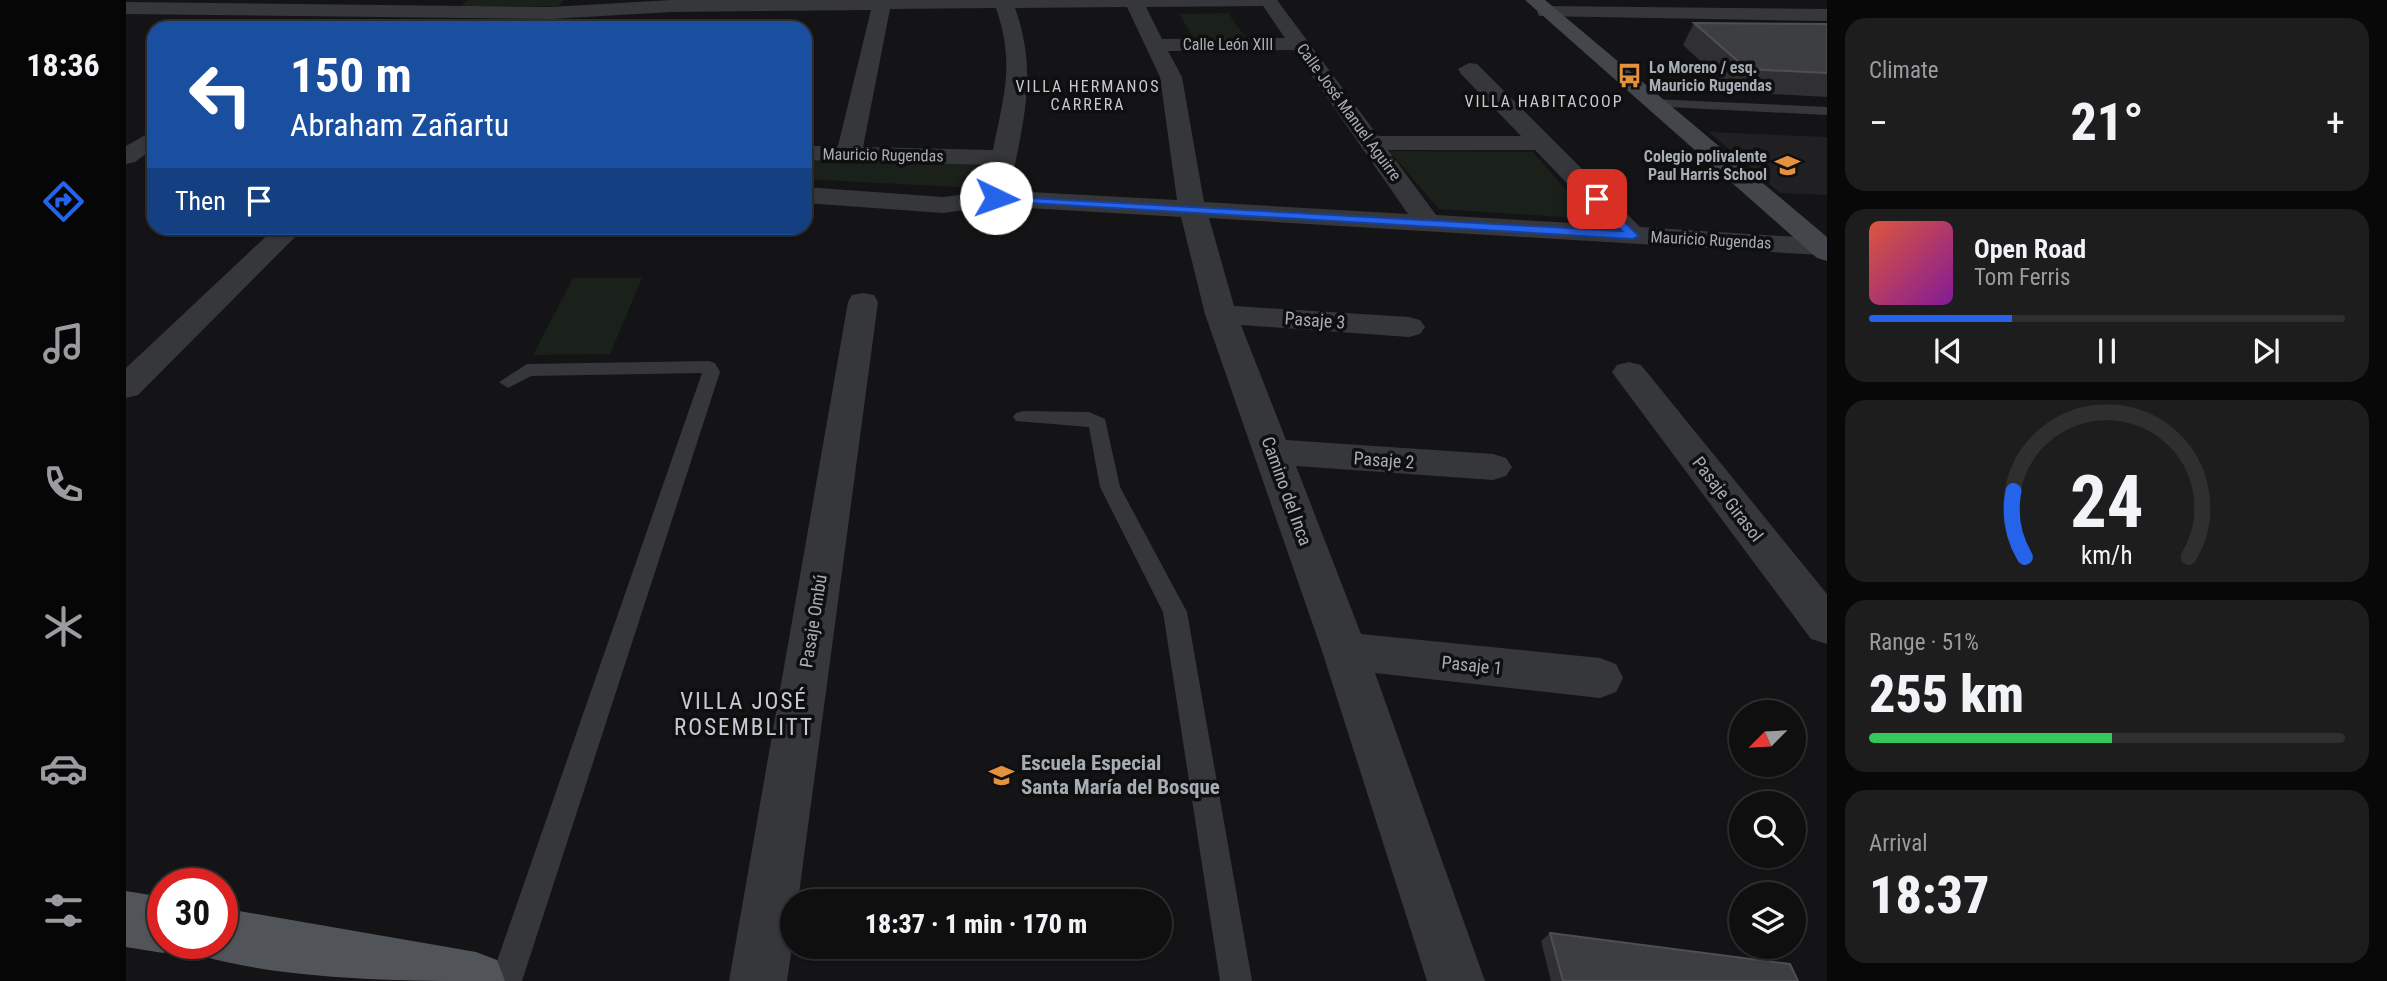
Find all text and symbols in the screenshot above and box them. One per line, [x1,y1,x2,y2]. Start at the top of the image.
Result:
street label: Calle León XIII [1183,35,1273,54]
street label: Calle José Manuel Aguirre [1293,40,1405,184]
text: 18:36 [26,46,100,84]
text: 150 m [290,47,412,104]
icon: left [175,49,266,140]
text: Climate [1869,57,1939,84]
place label: Lo Moreno / esq. Mauricio Rugendas [1649,58,1772,95]
bus stop icon: Lo Moreno / esq. Mauricio Rugendas [1615,62,1643,90]
district label: VILLA HERMANOS CARRERA [1016,77,1160,114]
district label: VILLA HABITACOOP [1464,92,1624,111]
text: 21° [2070,92,2144,153]
text: − [1869,101,1888,145]
text: + [2326,101,2345,145]
text: Abraham Zañartu [290,106,509,144]
street label: Mauricio Rugendas [822,144,944,166]
place label: Colegio polivalente Paul Harris School [1644,147,1767,184]
school or university icon: Colegio polivalente Paul Harris School [1773,151,1801,179]
position arrow [959,161,1033,235]
pin [1567,169,1627,229]
icon: directions [39,177,88,226]
icon: arrive [1578,180,1616,218]
icon: arrive [240,182,278,220]
text: Then [175,186,226,216]
street label: Mauricio Rugendas [1650,227,1772,253]
text: Open Road [1974,234,2086,264]
text: Tom Ferris [1974,264,2070,291]
street label: Pasaje 3 [1284,307,1346,333]
icon: music [39,319,88,368]
icon: previous [1929,332,1967,370]
icon: pause [2088,332,2126,370]
icon: next [2247,332,2285,370]
street label: Camino del Inca [1258,434,1316,548]
street label: Pasaje 2 [1353,447,1415,473]
street label: Pasaje Girasol [1688,452,1768,546]
text: 24 [2070,459,2144,545]
icon: phone [39,460,88,509]
text: km/h [2081,540,2133,569]
street label: Pasaje Ombú [795,573,831,669]
icon: climate [39,602,88,651]
text: Range · 51% [1869,629,1979,656]
street label: Pasaje 1 [1441,651,1503,679]
text: 255 km [1869,664,2024,725]
district label: VILLA JOSÉ ROSEMBLITT [674,687,814,741]
north arrow [1729,700,1806,777]
map controls [1729,700,1806,959]
icon: car [39,744,88,793]
place label: Escuela Especial Santa María del Bosque [1021,751,1220,799]
school or university icon: Escuela Especial Santa María del Bosque [987,761,1015,789]
button: search [1729,791,1806,868]
text: Arrival [1869,830,1928,857]
text: 18:37 [1869,865,1989,926]
speed limit sign: 30 [147,868,238,959]
button: layers [1729,882,1806,959]
icon: filters [39,886,88,935]
text: 18:37 · 1 min · 170 m [865,909,1087,939]

